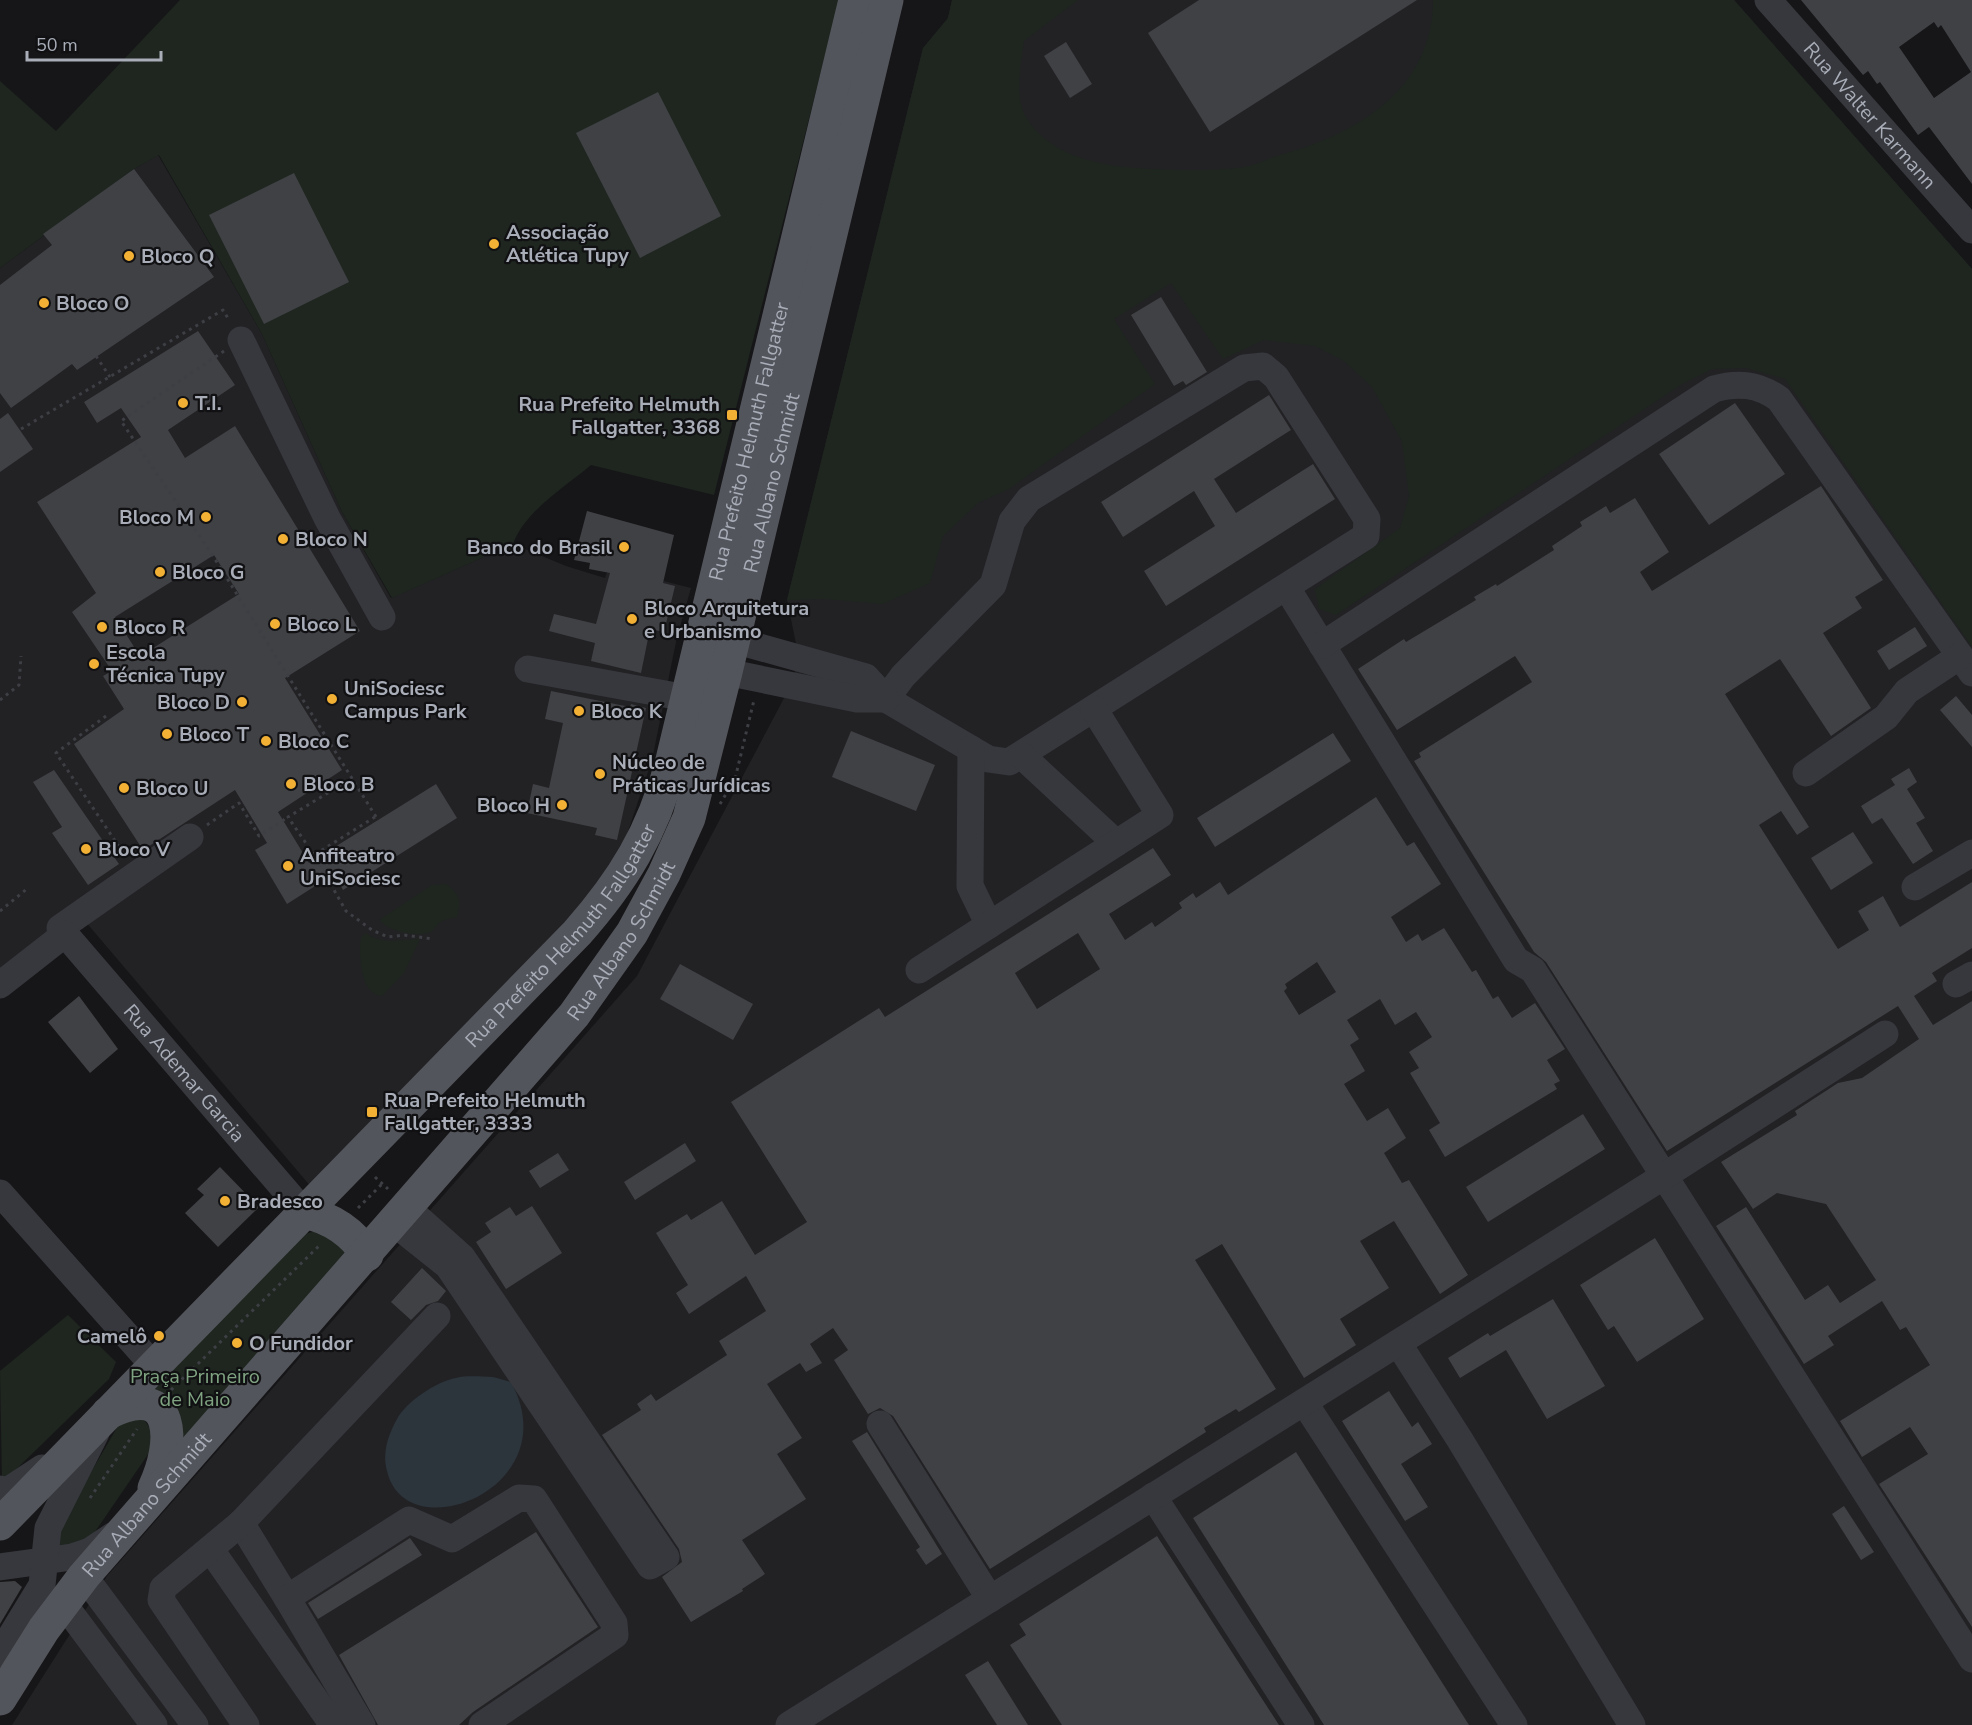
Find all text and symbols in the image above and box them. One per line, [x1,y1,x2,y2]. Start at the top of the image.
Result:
scale bar [27,24,160,62]
text: 50 m [36,33,78,57]
street label: Rua Walter Karmann [1798,36,1943,195]
place label: Associação Atlética Tupy [506,219,629,269]
marker: Associação Atlética Tupy [487,237,501,251]
place label: Bloco Q [141,243,214,270]
marker: Bloco Q [122,249,136,263]
place label: Bloco O [56,290,129,317]
marker: Bloco O [37,296,51,310]
street label: Rua Prefeito Helmuth Fallgatter [702,299,795,584]
street label: Rua Albano Schmidt [737,389,806,576]
place label: T.I. [195,390,222,417]
place label: Rua Prefeito Helmuth Fallgatter, 3368 [518,391,720,441]
marker: T.I. [176,396,190,410]
marker: Rua Prefeito Helmuth Fallgatter, 3368 [725,408,739,422]
place label: Bloco M [119,504,194,531]
marker: Bloco M [199,510,213,524]
place label: Bloco N [295,526,368,553]
marker: Bloco N [276,532,290,546]
place label: Banco do Brasil [467,534,613,561]
marker: Banco do Brasil [617,540,631,554]
place label: Bloco G [172,559,244,586]
marker: Bloco G [153,565,167,579]
place label: Bloco Arquitetura e Urbanismo [644,595,809,645]
place label: Bloco L [287,611,356,638]
marker: Bloco Arquitetura e Urbanismo [625,612,639,626]
place label: Bloco R [114,614,186,641]
marker: Bloco L [268,617,282,631]
marker: Bloco R [95,620,109,634]
place label: Escola Técnica Tupy [106,639,225,689]
marker: Escola Técnica Tupy [87,657,101,671]
place label: UniSociesc Campus Park [344,675,468,725]
place label: Bloco D [157,689,230,716]
marker: UniSociesc Campus Park [325,692,339,706]
marker: Bloco D [235,695,249,709]
place label: Bloco K [591,698,663,725]
marker: Bloco K [572,704,586,718]
place label: Bloco T [179,721,250,748]
marker: Bloco T [160,727,174,741]
place label: Bloco C [278,728,349,755]
marker: Bloco C [259,734,273,748]
place label: Núcleo de Práticas Jurídicas [612,749,771,799]
marker: Núcleo de Práticas Jurídicas [593,767,607,781]
place label: Bloco B [303,771,374,798]
place label: Bloco U [136,775,208,802]
marker: Bloco B [284,777,298,791]
marker: Bloco U [117,781,131,795]
place label: Bloco H [477,792,550,819]
marker: Bloco H [555,798,569,812]
street label: Rua Prefeito Helmuth Fallgatter [459,819,662,1053]
place label: Bloco V [98,836,171,863]
marker: Bloco V [79,842,93,856]
place label: Anfiteatro UniSociesc [300,842,401,892]
street label: Rua Albano Schmidt [561,856,682,1026]
marker: Anfiteatro UniSociesc [281,859,295,873]
street label: Rua Ademar Garcia [118,998,251,1148]
place label: Rua Prefeito Helmuth Fallgatter, 3333 [384,1087,586,1137]
marker: Rua Prefeito Helmuth Fallgatter, 3333 [365,1105,379,1119]
place label: Bradesco [237,1188,323,1215]
marker: Bradesco [218,1194,232,1208]
place label: Camelô [77,1323,147,1350]
marker: Camelô [152,1329,166,1343]
place label: O Fundidor [249,1330,353,1357]
marker: O Fundidor [230,1336,244,1350]
park label: Praça Primeiro de Maio [130,1363,260,1413]
street label: Rua Albano Schmidt [76,1426,218,1583]

